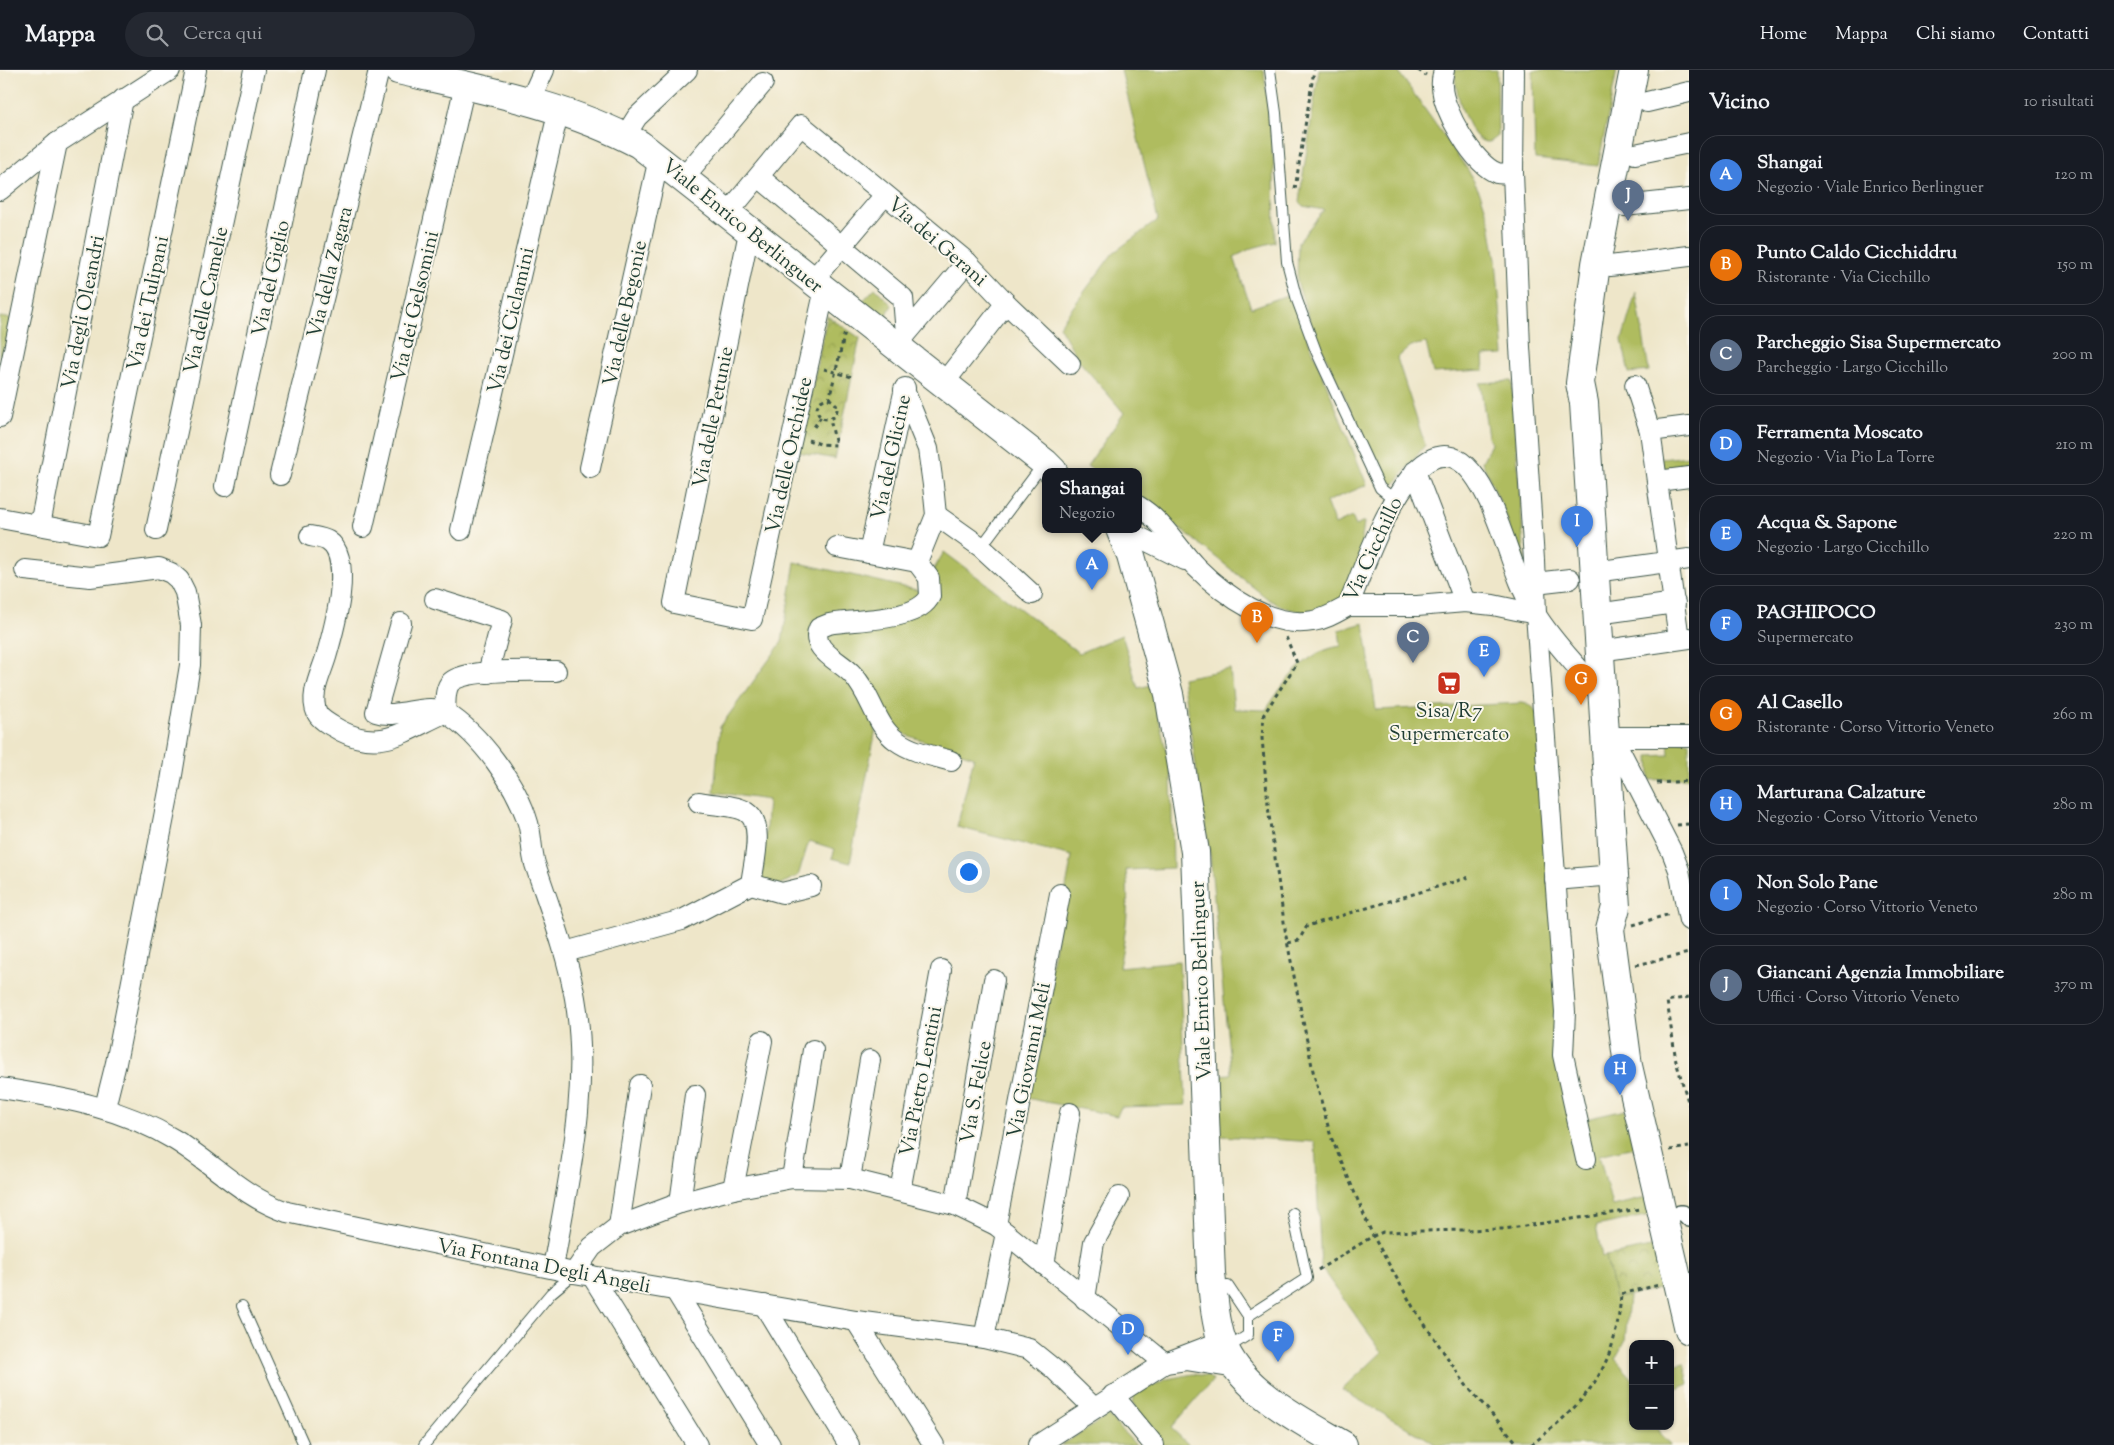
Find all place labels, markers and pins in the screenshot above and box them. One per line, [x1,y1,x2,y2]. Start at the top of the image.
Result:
pin: J [1612,180,1644,221]
pin: I [1561,506,1593,547]
pin: A [1076,549,1108,590]
pin: B [1241,602,1273,643]
pin: C [1397,622,1429,663]
pin: E [1468,636,1500,677]
pin: G [1565,664,1597,705]
supermarket icon: Sisa/R7 Supermercato [1436,670,1462,696]
place label: Sisa/R7 Supermercato [1389,698,1509,750]
pin: H [1604,1054,1636,1095]
pin: D [1112,1314,1144,1355]
pin: F [1262,1321,1294,1362]

